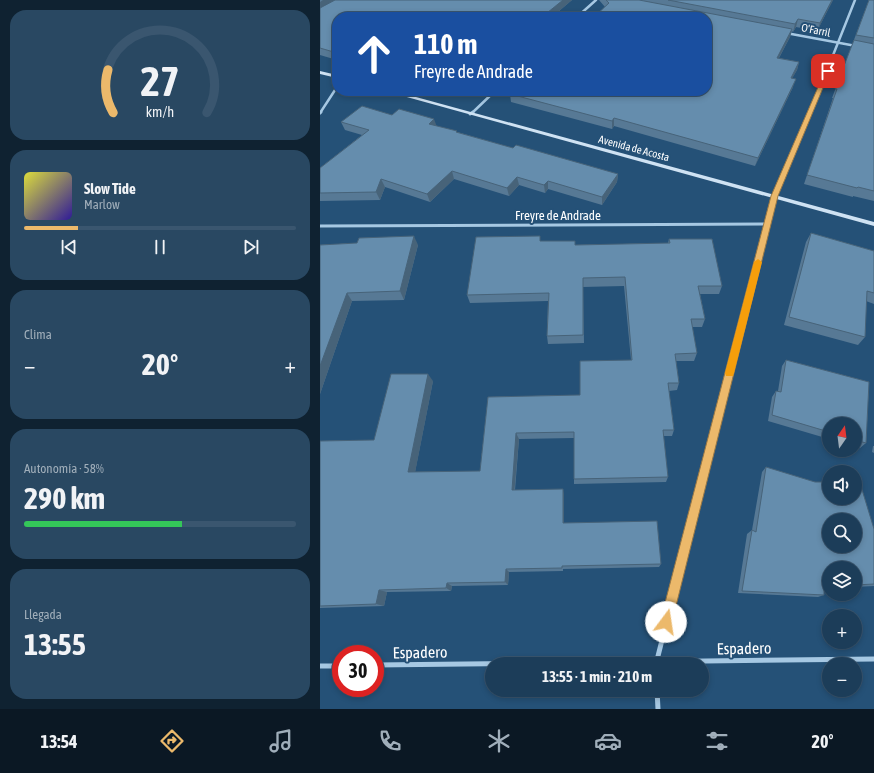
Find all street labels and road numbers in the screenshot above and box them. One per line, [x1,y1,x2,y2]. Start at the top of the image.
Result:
street label: O'Farril [800,21,832,39]
street label: Avenida de Acosta [597,133,671,163]
street label: Freyre de Andrade [515,208,601,223]
street label: Espadero [717,639,771,658]
street label: Espadero [393,643,447,662]

